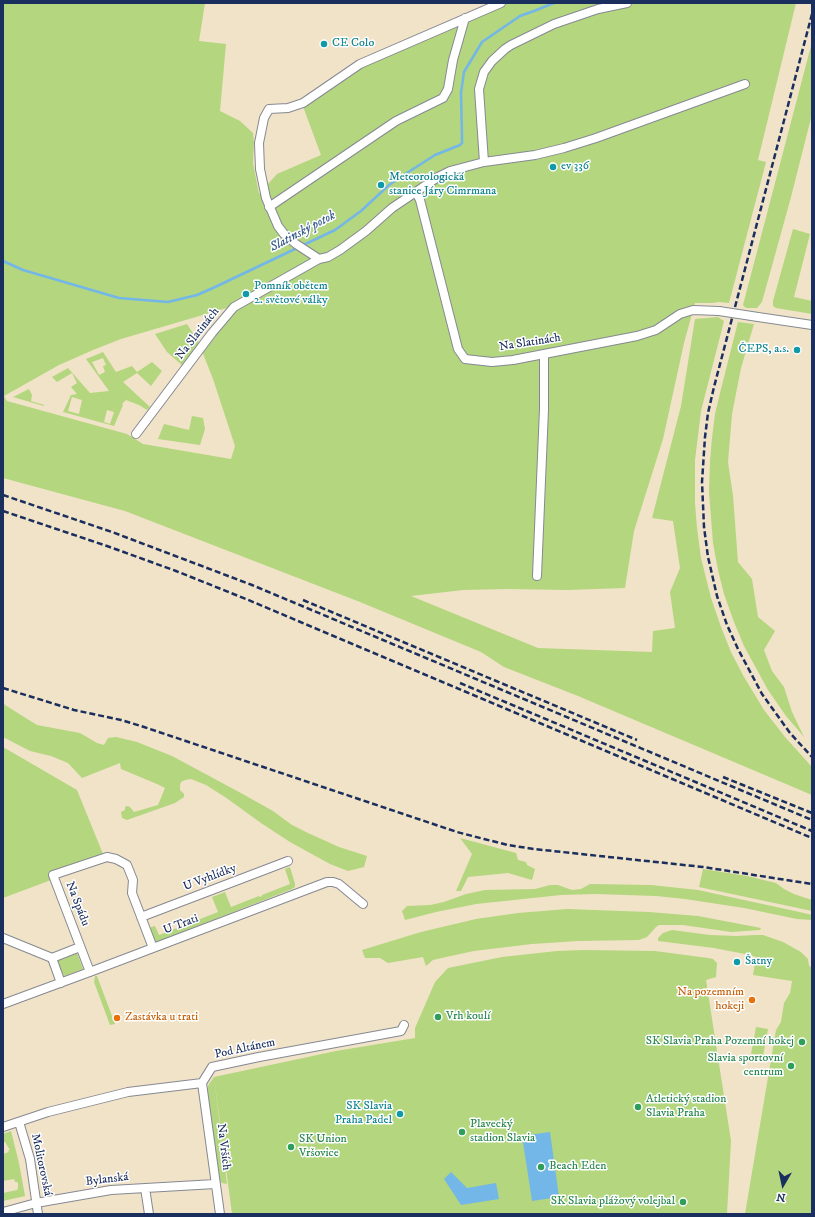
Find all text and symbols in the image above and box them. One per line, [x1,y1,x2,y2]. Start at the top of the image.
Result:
place label: CE Colo [332,37,374,51]
marker: CE Colo [319,39,329,49]
place label: ev 336 [561,160,589,174]
marker: ev 336 [548,162,558,172]
place label: Meteorologická stanice Járy Cimrmana [389,171,496,199]
marker: Meteorologická stanice Járy Cimrmana [376,180,386,190]
water label: Slatinský potok [267,208,339,256]
place label: Pomník obětem 2. světové války [254,280,328,308]
marker: Pomník obětem 2. světové války [241,289,251,299]
street label: Na Slatinách [173,305,223,363]
street label: Na Slatinách [498,331,562,355]
place label: ČEPS, a.s. [739,343,789,357]
marker: ČEPS, a.s. [792,345,802,355]
street label: U Vyhlídky [182,861,238,895]
street label: Na Spádu [62,880,92,928]
street label: U Trati [162,912,200,938]
place label: Šatny [745,955,772,969]
marker: Šatny [732,957,742,967]
place label: Na pozemním hokeji [677,986,744,1014]
marker: Na pozemním hokeji [747,995,757,1005]
place label: Vrh koulí [446,1010,490,1024]
place label: Zastávka u trati [125,1011,198,1025]
marker: Vrh koulí [433,1012,443,1022]
marker: Zastávka u trati [112,1013,122,1023]
place label: SK Slavia Praha Pozemní hokej [646,1035,794,1049]
street label: Pod Altánem [213,1036,277,1062]
marker: SK Slavia Praha Pozemní hokej [797,1037,807,1047]
place label: Slavia sportovní centrum [707,1052,783,1080]
marker: Slavia sportovní centrum [786,1061,796,1071]
place label: Atletický stadion Slavia Praha [646,1093,726,1121]
place label: SK Slavia Praha Padel [335,1100,392,1128]
marker: Atletický stadion Slavia Praha [633,1102,643,1112]
marker: SK Slavia Praha Padel [395,1109,405,1119]
place label: Plavecký stadion Slavia [470,1118,535,1146]
street label: Na Vrších [213,1123,233,1171]
marker: Plavecký stadion Slavia [457,1127,467,1137]
street label: Molitorovská [27,1132,55,1198]
place label: SK Union Vršovice [299,1133,347,1161]
marker: SK Union Vršovice [286,1142,296,1152]
place label: Beach Eden [549,1160,606,1174]
marker: Beach Eden [536,1162,546,1172]
north arrow [763,1165,803,1205]
street label: Bylanská [85,1170,129,1190]
text: N [776,1189,787,1204]
place label: SK Slavia plážový volejbal [551,1195,675,1209]
marker: SK Slavia plážový volejbal [678,1197,688,1207]

